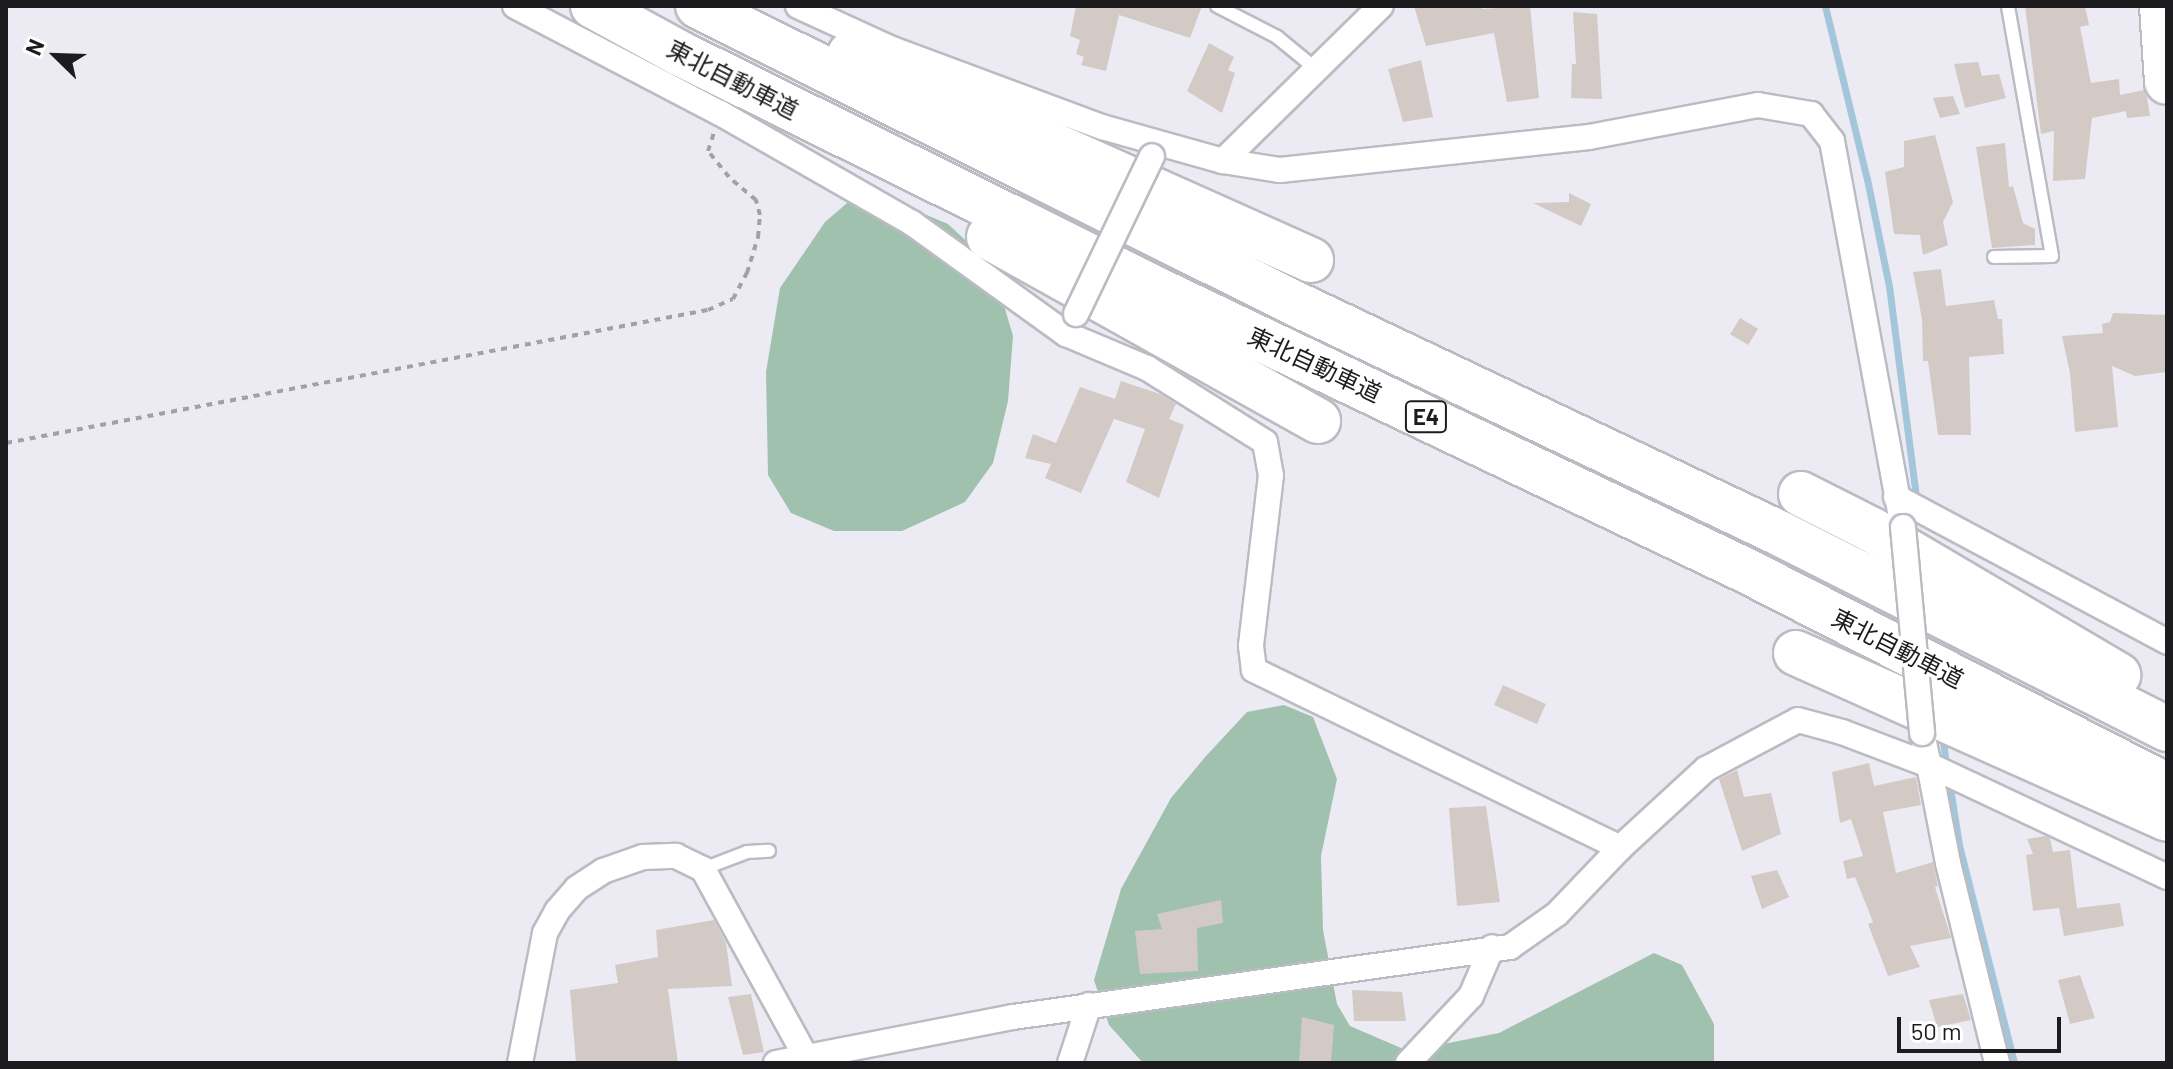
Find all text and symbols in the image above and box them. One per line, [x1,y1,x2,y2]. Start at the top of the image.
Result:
north arrow [16,16,96,96]
street label: 東北自動車道 [662,33,804,125]
text: N [19,35,49,58]
street label: 東北自動車道 [1244,321,1386,407]
road number: E4 [1404,399,1448,435]
street label: 東北自動車道 [1827,602,1969,694]
scale bar [1901,1001,2065,1051]
text: 50 m [1911,1016,1962,1045]

